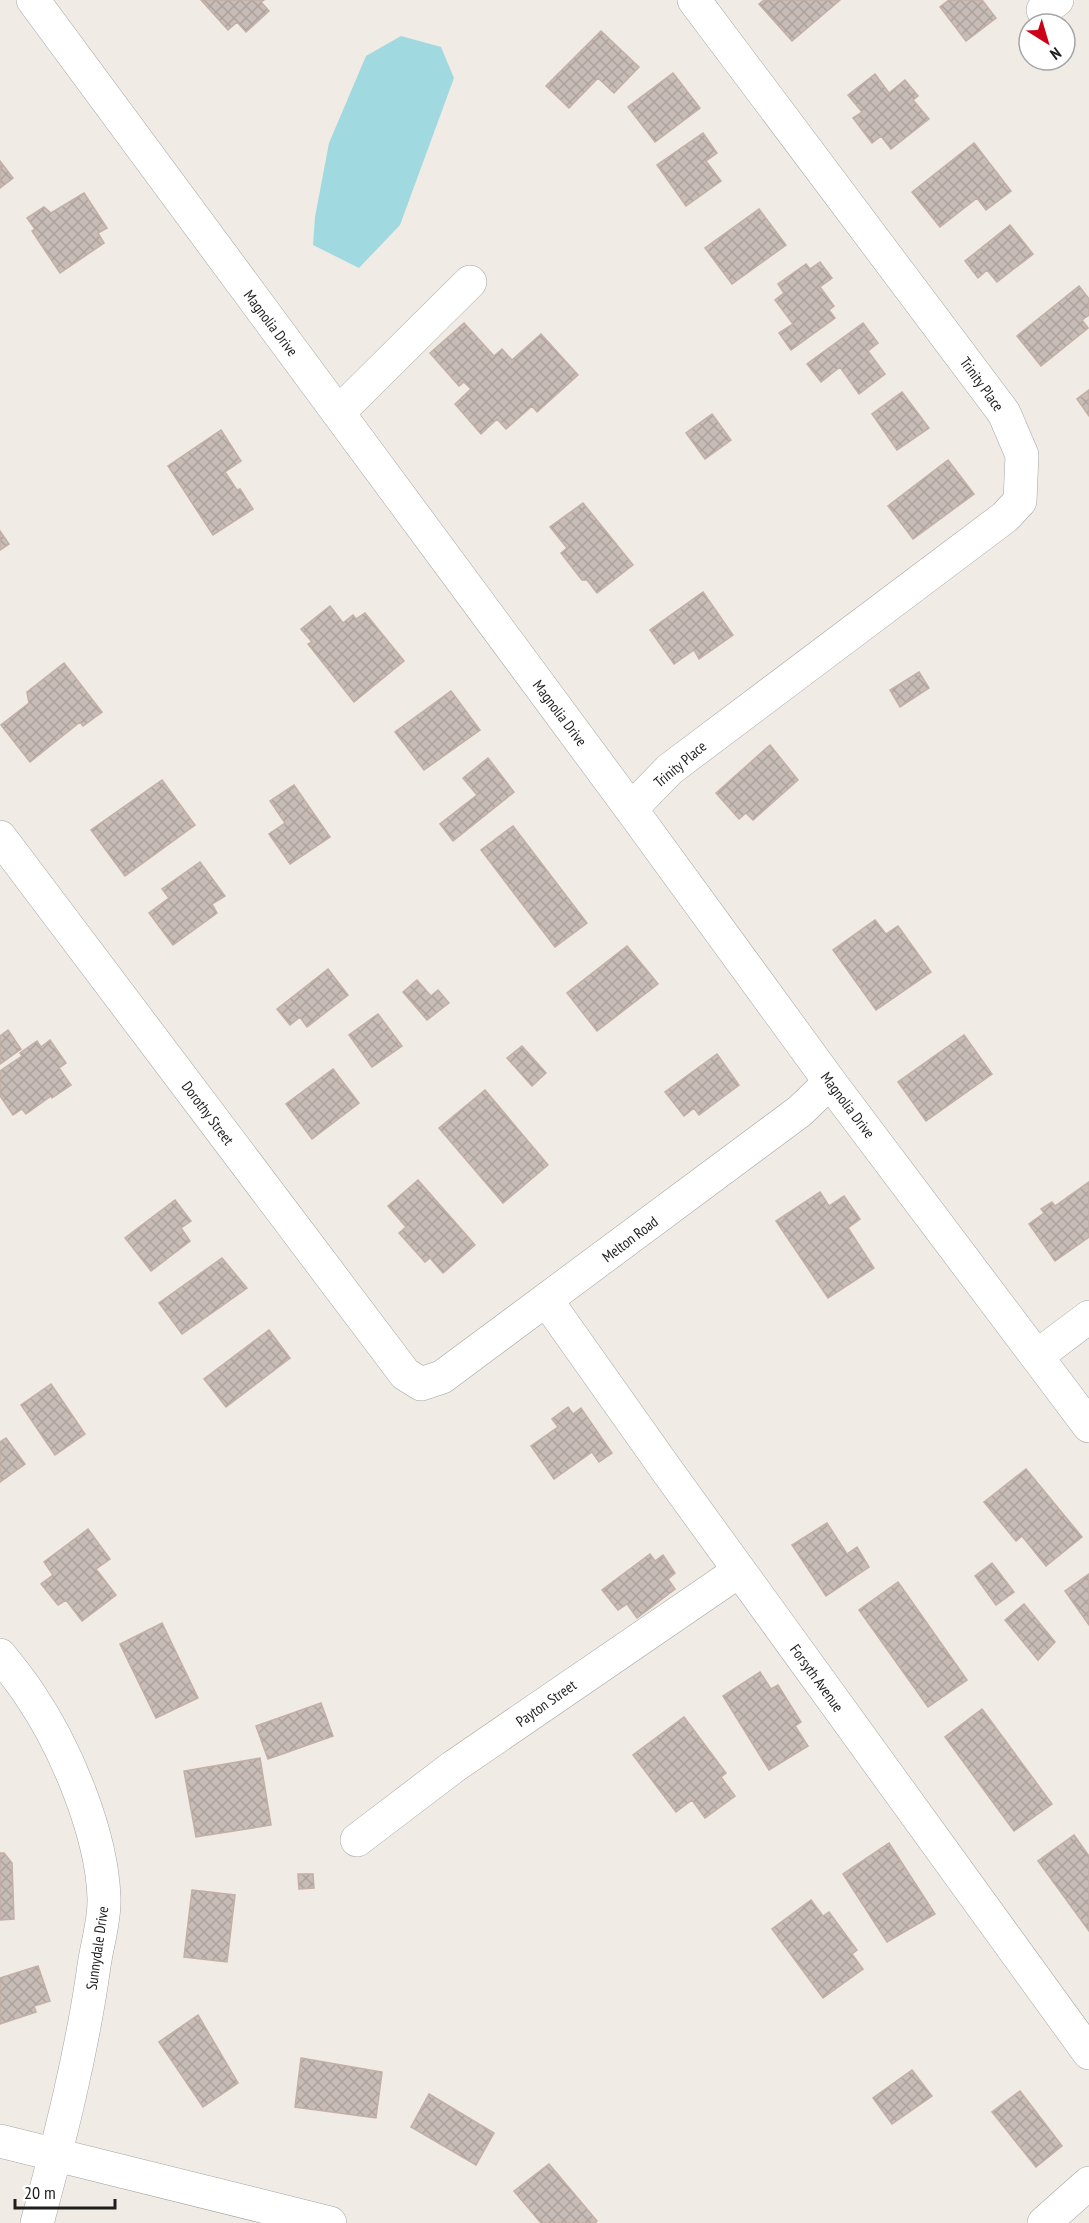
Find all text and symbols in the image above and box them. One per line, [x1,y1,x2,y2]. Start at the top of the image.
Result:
north arrow [1017,12,1077,72]
text: N [1047,43,1065,65]
street label: Magnolia Drive [240,286,302,360]
street label: Trinity Place [956,353,1008,415]
street label: Magnolia Drive [529,676,591,750]
street label: Trinity Place [650,737,710,791]
street label: Magnolia Drive [817,1068,879,1142]
street label: Dorothy Street [178,1077,238,1149]
street label: Melton Road [598,1212,662,1266]
street label: Forsyth Avenue [786,1640,848,1716]
street label: Payton Street [512,1675,580,1731]
street label: Sunnydale Drive [82,1905,112,1991]
scale bar [15,2172,116,2210]
text: 20 m [24,2181,56,2204]

